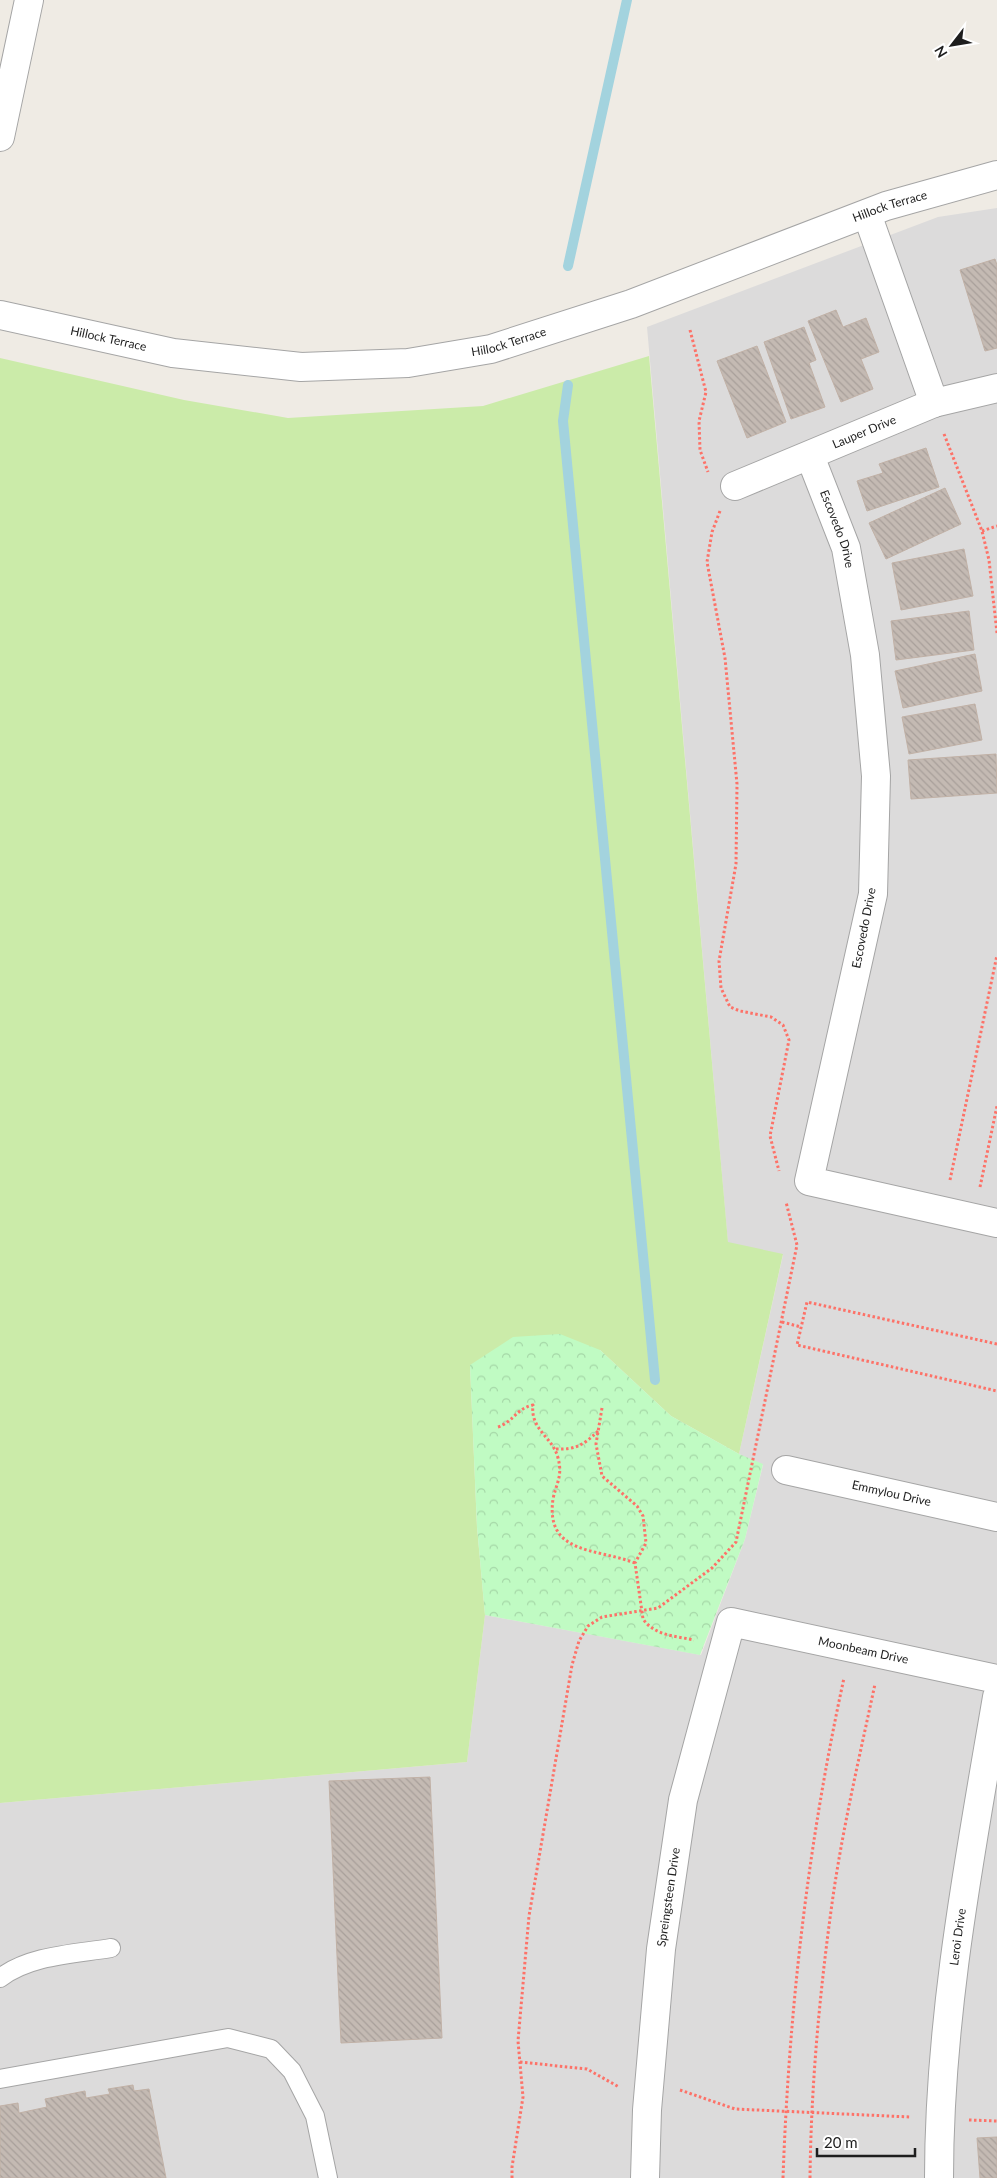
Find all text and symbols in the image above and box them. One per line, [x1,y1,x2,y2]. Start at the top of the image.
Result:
north arrow [927,20,977,70]
text: N [930,43,950,61]
street label: Hillock Terrace [850,187,929,225]
street label: Hillock Terrace [69,323,148,354]
street label: Hillock Terrace [470,324,548,359]
street label: Lauper Drive [830,412,898,452]
street label: Escovedo Drive [817,488,857,569]
street label: Escovedo Drive [848,886,879,970]
street label: Emmylou Drive [851,1477,933,1509]
street label: Moonbeam Drive [817,1633,910,1667]
street label: Spreingsteen Drive [653,1847,683,1948]
street label: Leroi Drive [946,1907,969,1966]
scale bar [817,2126,914,2158]
text: 20 m [824,2133,858,2151]

